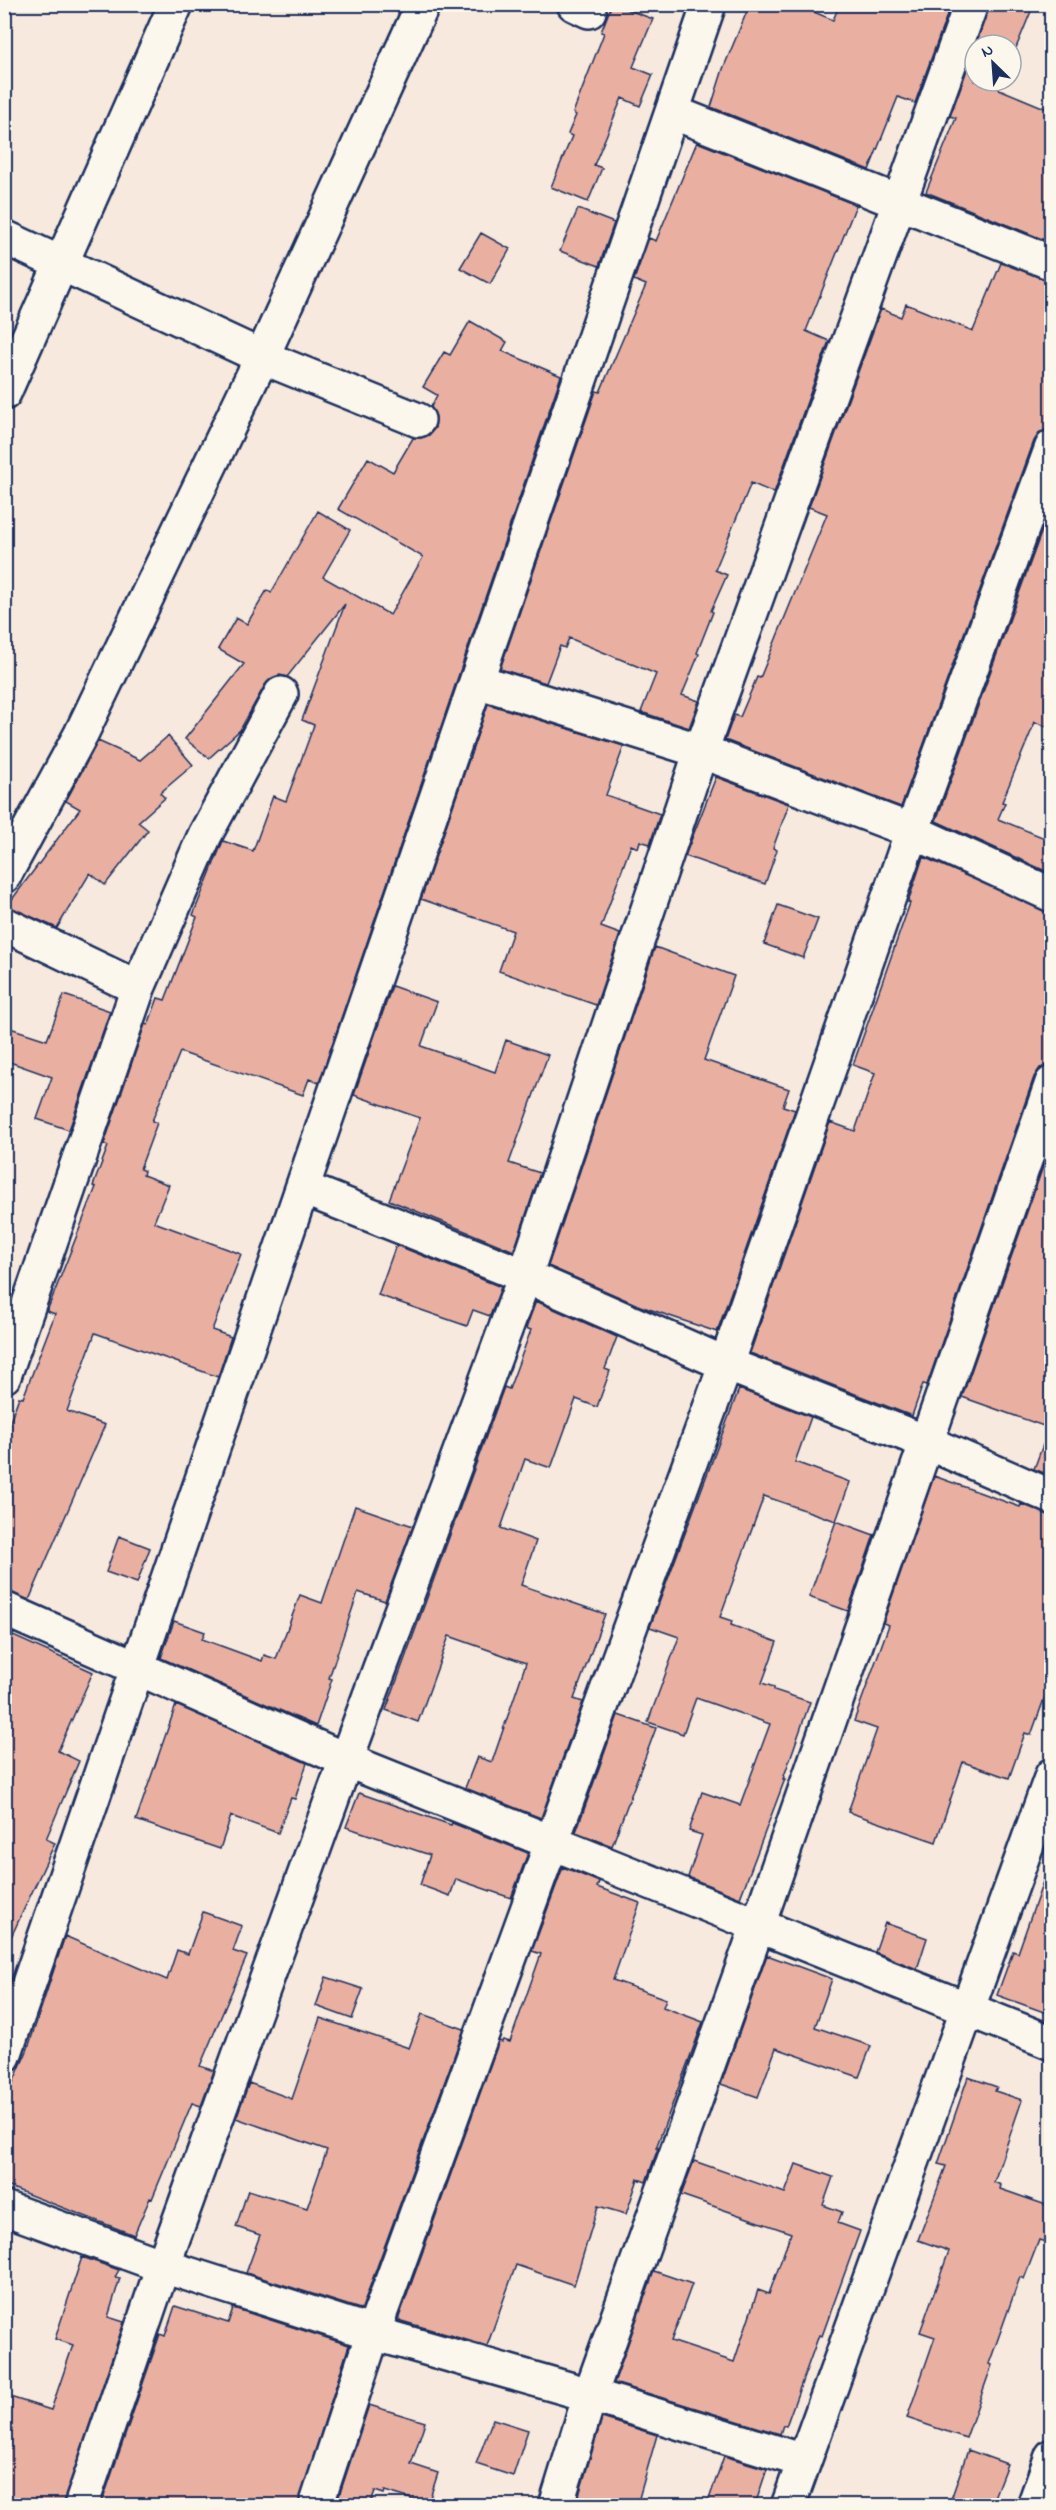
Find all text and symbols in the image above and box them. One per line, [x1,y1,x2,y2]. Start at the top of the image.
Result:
north arrow [963,33,1023,93]
text: N [978,38,998,64]

